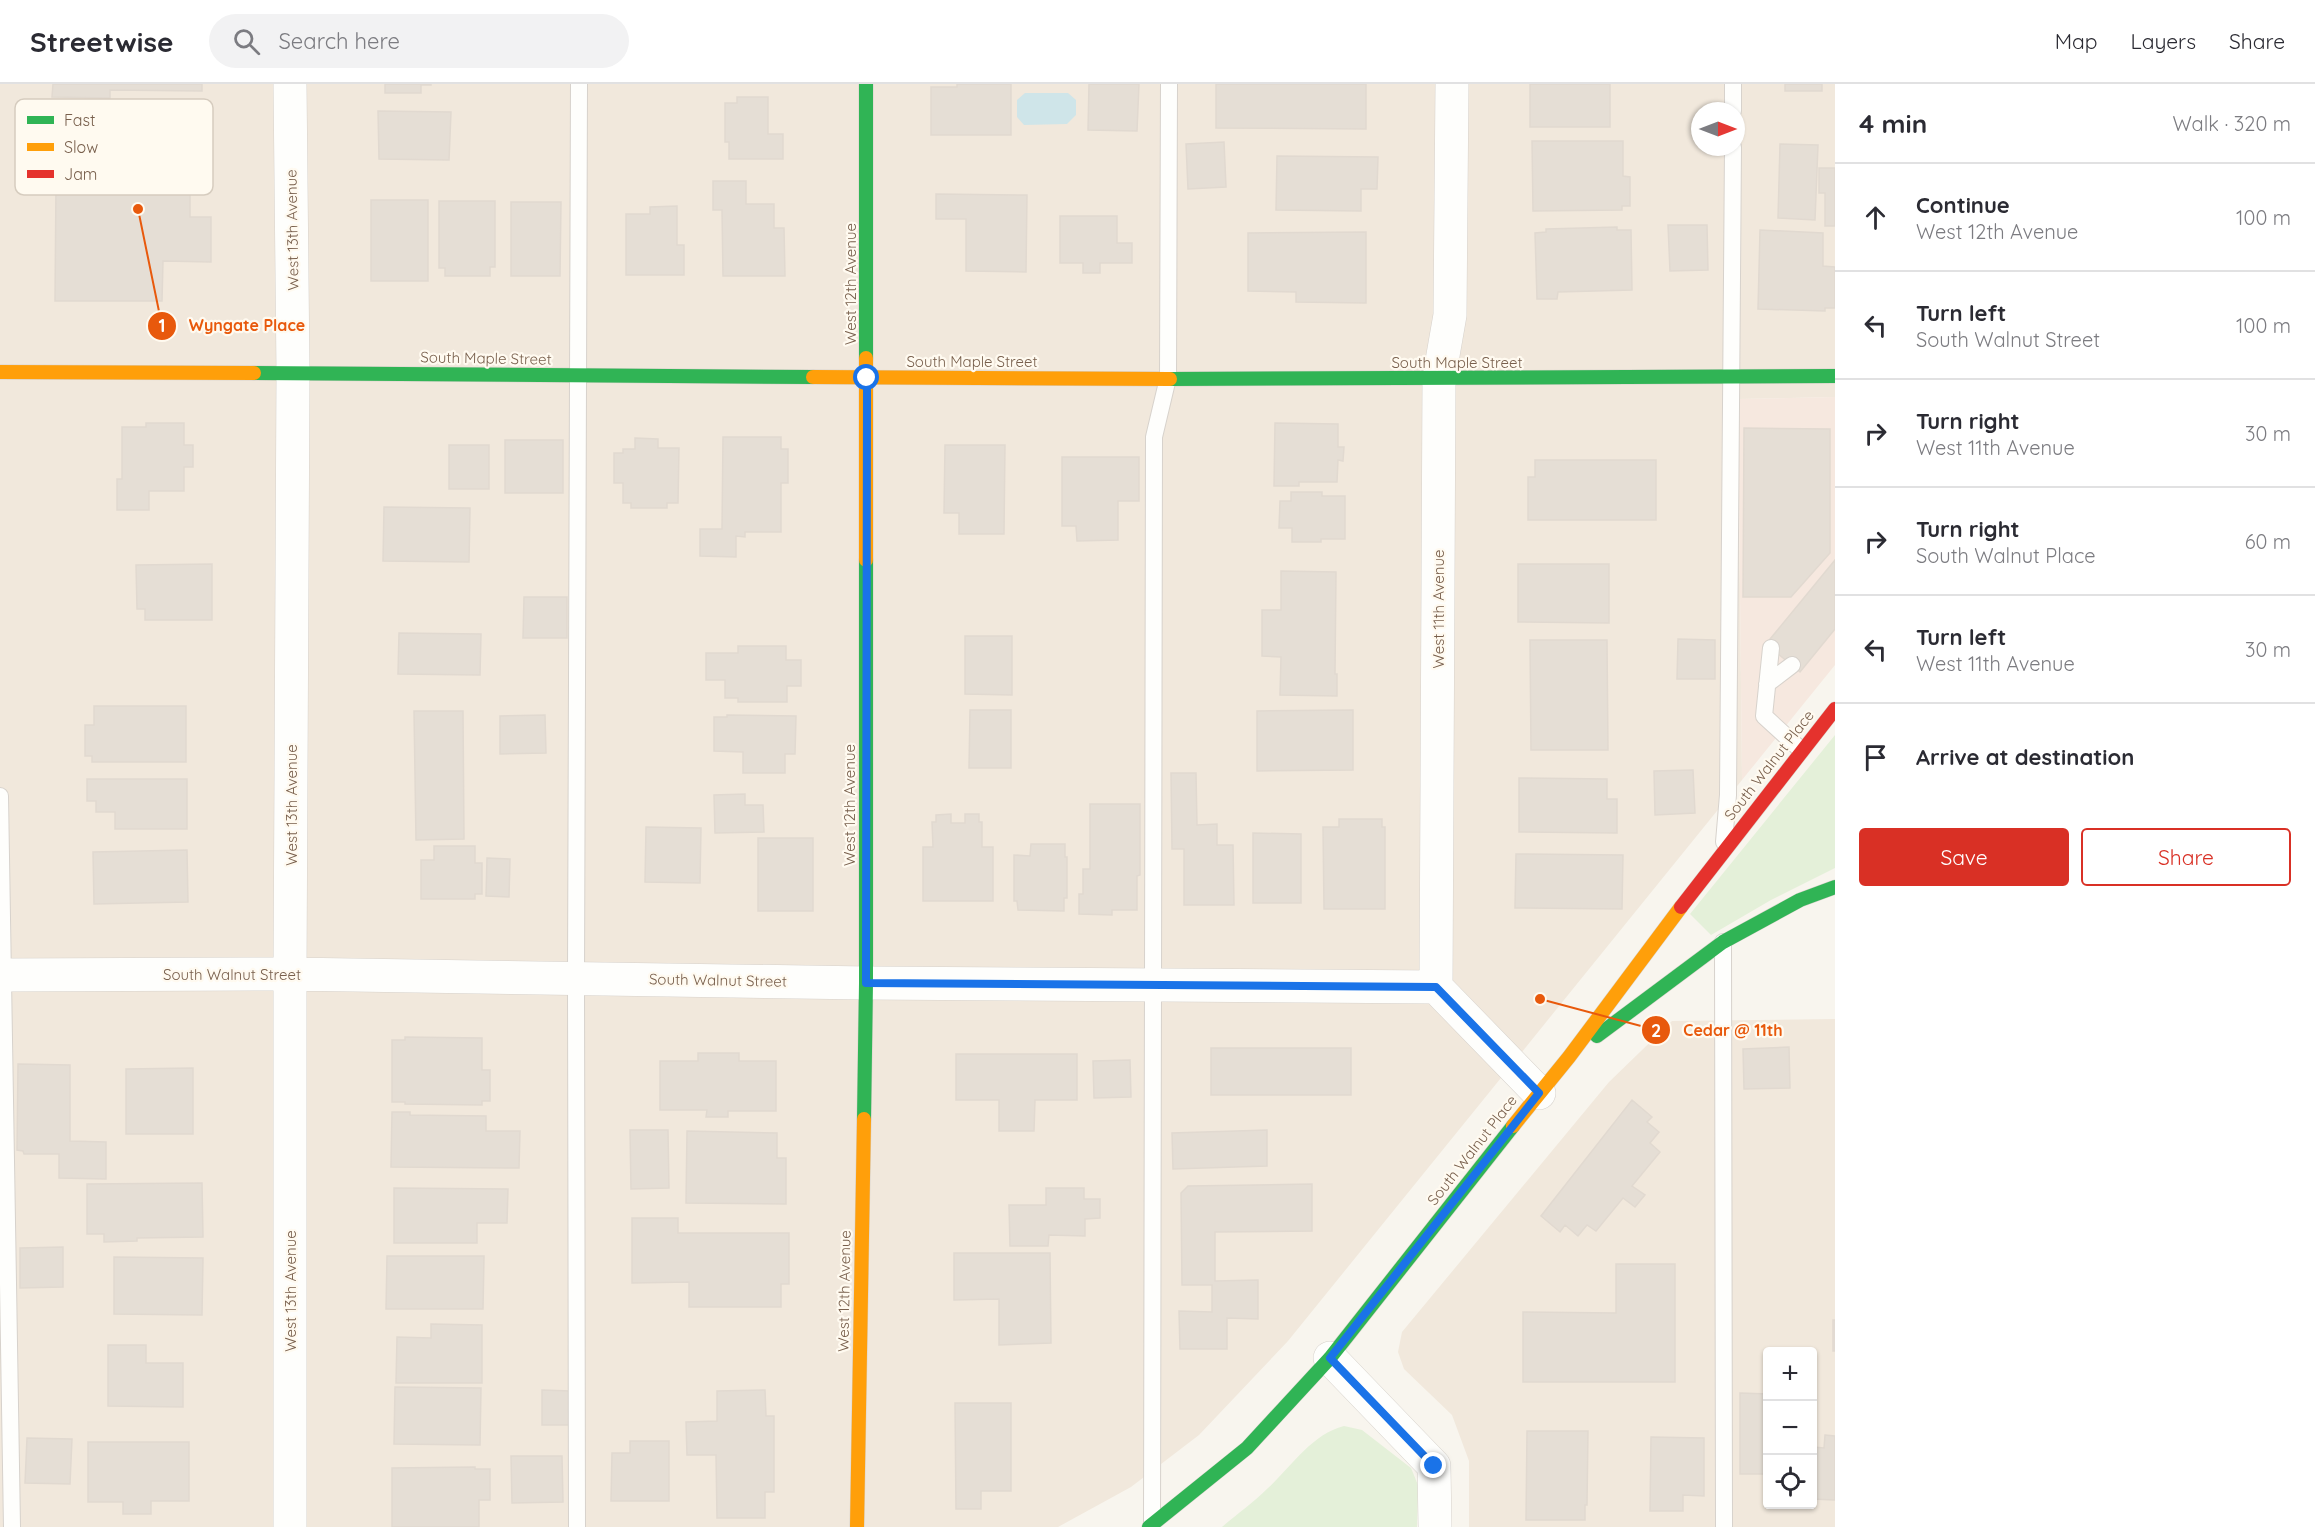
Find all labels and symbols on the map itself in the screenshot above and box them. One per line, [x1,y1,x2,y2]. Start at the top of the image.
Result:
legend [15,99,213,195]
north arrow [1691,102,1745,156]
text: Fast [64,110,95,130]
text: Slow [64,137,98,157]
text: Jam [64,164,97,184]
street label: West 13th Avenue [281,169,303,291]
street label: West 12th Avenue [841,223,860,345]
callout: Wyngate Place [147,309,317,343]
text: 1 [158,314,166,337]
text: Wyngate Place [189,315,305,335]
street label: South Maple Street [420,347,552,369]
street label: South Maple Street [906,352,1038,371]
street label: South Maple Street [1391,353,1523,372]
route start [853,364,879,390]
street label: West 11th Avenue [1429,549,1448,669]
street label: South Walnut Place [1720,706,1818,824]
street label: West 13th Avenue [282,744,301,866]
street label: West 12th Avenue [840,744,859,866]
street label: South Walnut Street [163,965,301,984]
street label: South Walnut Street [649,969,787,991]
callout: Cedar @ 11th [1641,1013,1794,1047]
text: 2 [1651,1019,1661,1042]
text: Cedar @ 11th [1683,1020,1783,1040]
street label: South Walnut Place [1423,1091,1521,1209]
street label: West 13th Avenue [281,1230,300,1352]
street label: West 12th Avenue [833,1230,855,1352]
route end [1420,1452,1446,1478]

